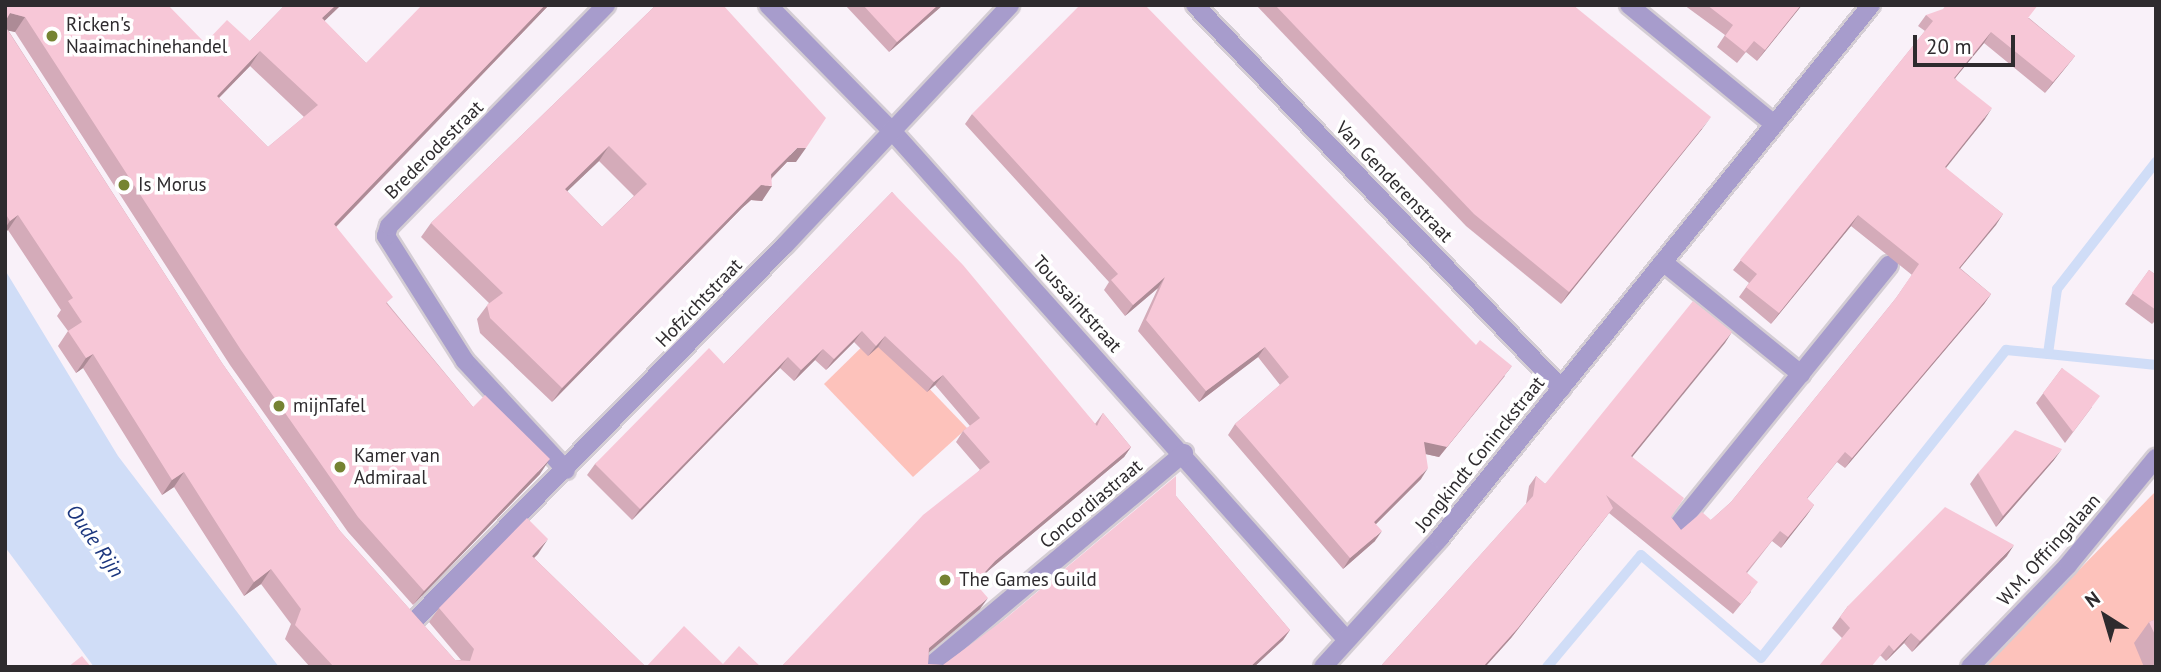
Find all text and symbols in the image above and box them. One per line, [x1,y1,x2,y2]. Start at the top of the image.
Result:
place label: Ricken's Naaimachinehandel [66,14,227,58]
scale bar [1916,21,2018,65]
marker: Ricken's Naaimachinehandel [44,28,60,44]
text: 20 m [1926,33,1972,60]
street label: Brederodestraat [380,96,488,204]
street label: Van Genderenstraat [1331,117,1457,247]
place label: Is Morus [138,174,207,196]
marker: Is Morus [116,177,132,193]
street label: Toussaintstraat [1028,251,1126,357]
street label: Hofzichtstraat [651,254,747,352]
street label: Jongkindt Coninckstraat [1410,372,1550,536]
place label: mijnTafel [293,395,366,417]
marker: mijnTafel [271,398,287,414]
place label: Kamer van Admiraal [354,445,440,489]
street label: Concordiastraat [1035,455,1147,553]
marker: Kamer van Admiraal [332,459,348,475]
street label: W.M. Offringalaan [1992,489,2106,611]
water label: Oude Rijn [61,500,129,582]
place label: The Games Guild [959,569,1097,591]
marker: The Games Guild [937,572,953,588]
north arrow [2070,581,2140,651]
text: N [2080,586,2105,613]

